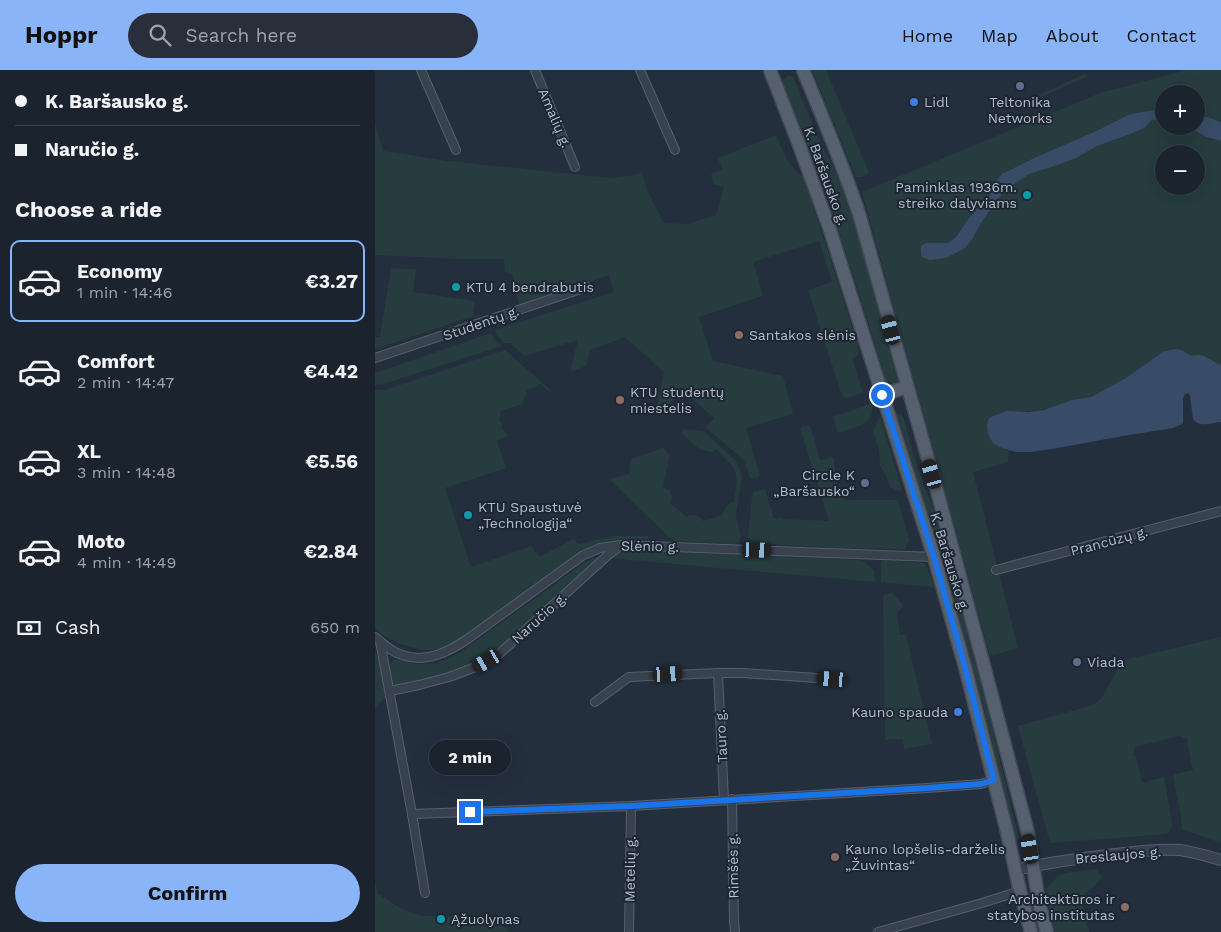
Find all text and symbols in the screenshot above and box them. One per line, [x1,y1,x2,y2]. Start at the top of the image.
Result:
search box [128,13,478,58]
text: Hoppr [25,21,98,49]
icon: search [146,21,174,49]
text: Search here [186,24,297,47]
text: Home [902,25,953,46]
text: Map [981,25,1018,46]
text: About [1046,25,1098,46]
text: Contact [1126,25,1196,46]
marker: Teltonika Networks [1014,80,1026,92]
map controls [1155,85,1205,195]
button: + [1155,85,1205,135]
street label: Amalių g. [535,86,575,150]
text: K. Baršausko g. [45,90,188,113]
place label: Lidl [924,94,950,110]
place label: Teltonika Networks [988,94,1052,126]
marker: Lidl [908,96,920,108]
street label: K. Baršausko g. [801,125,851,227]
text: Naručio g. [45,138,139,161]
button: − [1155,145,1205,195]
place label: Paminklas 1936m. streiko dalyviams [895,179,1017,211]
marker: Paminklas 1936m. streiko dalyviams [1021,189,1033,201]
text: Choose a ride [15,197,162,222]
icon: car [17,259,62,304]
text: Economy [77,260,162,283]
text: €3.27 [305,270,358,293]
place label: KTU 4 bendrabutis [466,279,594,295]
marker: KTU 4 bendrabutis [450,281,462,293]
text: 1 min · 14:46 [77,283,173,302]
street label: Studentų g. [441,303,521,343]
car [879,314,902,346]
place label: Santakos slėnis [749,327,856,343]
marker: Santakos slėnis [733,329,745,341]
icon: car [17,349,62,394]
text: Comfort [77,350,155,373]
text: €4.42 [304,360,358,383]
text: 2 min · 14:47 [77,373,174,392]
place label: KTU studentų miestelis [630,384,724,416]
route start [871,384,893,406]
marker: KTU studentų miestelis [614,394,626,406]
icon: car [17,439,62,484]
text: XL [77,440,101,463]
text: €5.56 [305,450,358,473]
car [920,458,943,490]
text: 3 min · 14:48 [77,463,176,482]
place label: Circle K „Baršausko“ [773,467,855,499]
marker: Circle K „Baršausko“ [859,477,871,489]
place label: KTU Spaustuvė „Technologija“ [478,499,582,531]
marker: KTU Spaustuvė „Technologija“ [462,509,474,521]
street label: K. Baršausko g. [927,510,973,614]
street label: Prancūzų g. [1069,523,1149,559]
icon: car [17,529,62,574]
text: Moto [77,530,125,553]
street label: Slėnio g. [621,537,679,555]
text: €2.84 [304,540,358,563]
car [741,542,772,558]
text: 4 min · 14:49 [77,553,176,572]
street label: Naručio g. [508,589,570,647]
icon: cash [15,614,43,642]
text: Cash [55,616,101,639]
text: 650 m [310,618,360,637]
car [470,647,503,675]
place label: Viada [1087,654,1124,670]
marker: Viada [1071,656,1083,668]
car [652,666,683,682]
car [816,670,847,688]
place label: Kauno spauda [851,704,948,720]
marker: Kauno spauda [952,706,964,718]
street label: Tauro g. [712,709,730,763]
callout: 2 min [429,740,511,774]
text: 2 min [448,748,492,767]
route end [459,801,481,823]
street label: Rimšės g. [724,833,742,899]
car [1020,833,1039,865]
street label: Metelių g. [621,836,639,902]
place label: Kauno lopšelis-darželis „Žuvintas“ [845,841,1005,873]
street label: Breslaujos g. [1074,843,1162,867]
marker: Kauno lopšelis-darželis „Žuvintas“ [829,851,841,863]
button: Confirm [15,864,360,922]
place label: Architektūros ir statybos institutas [987,891,1115,923]
marker: Architektūros ir statybos institutas [1119,901,1131,913]
place label: Ąžuolynas [451,911,520,927]
marker: Ąžuolynas [435,913,447,925]

